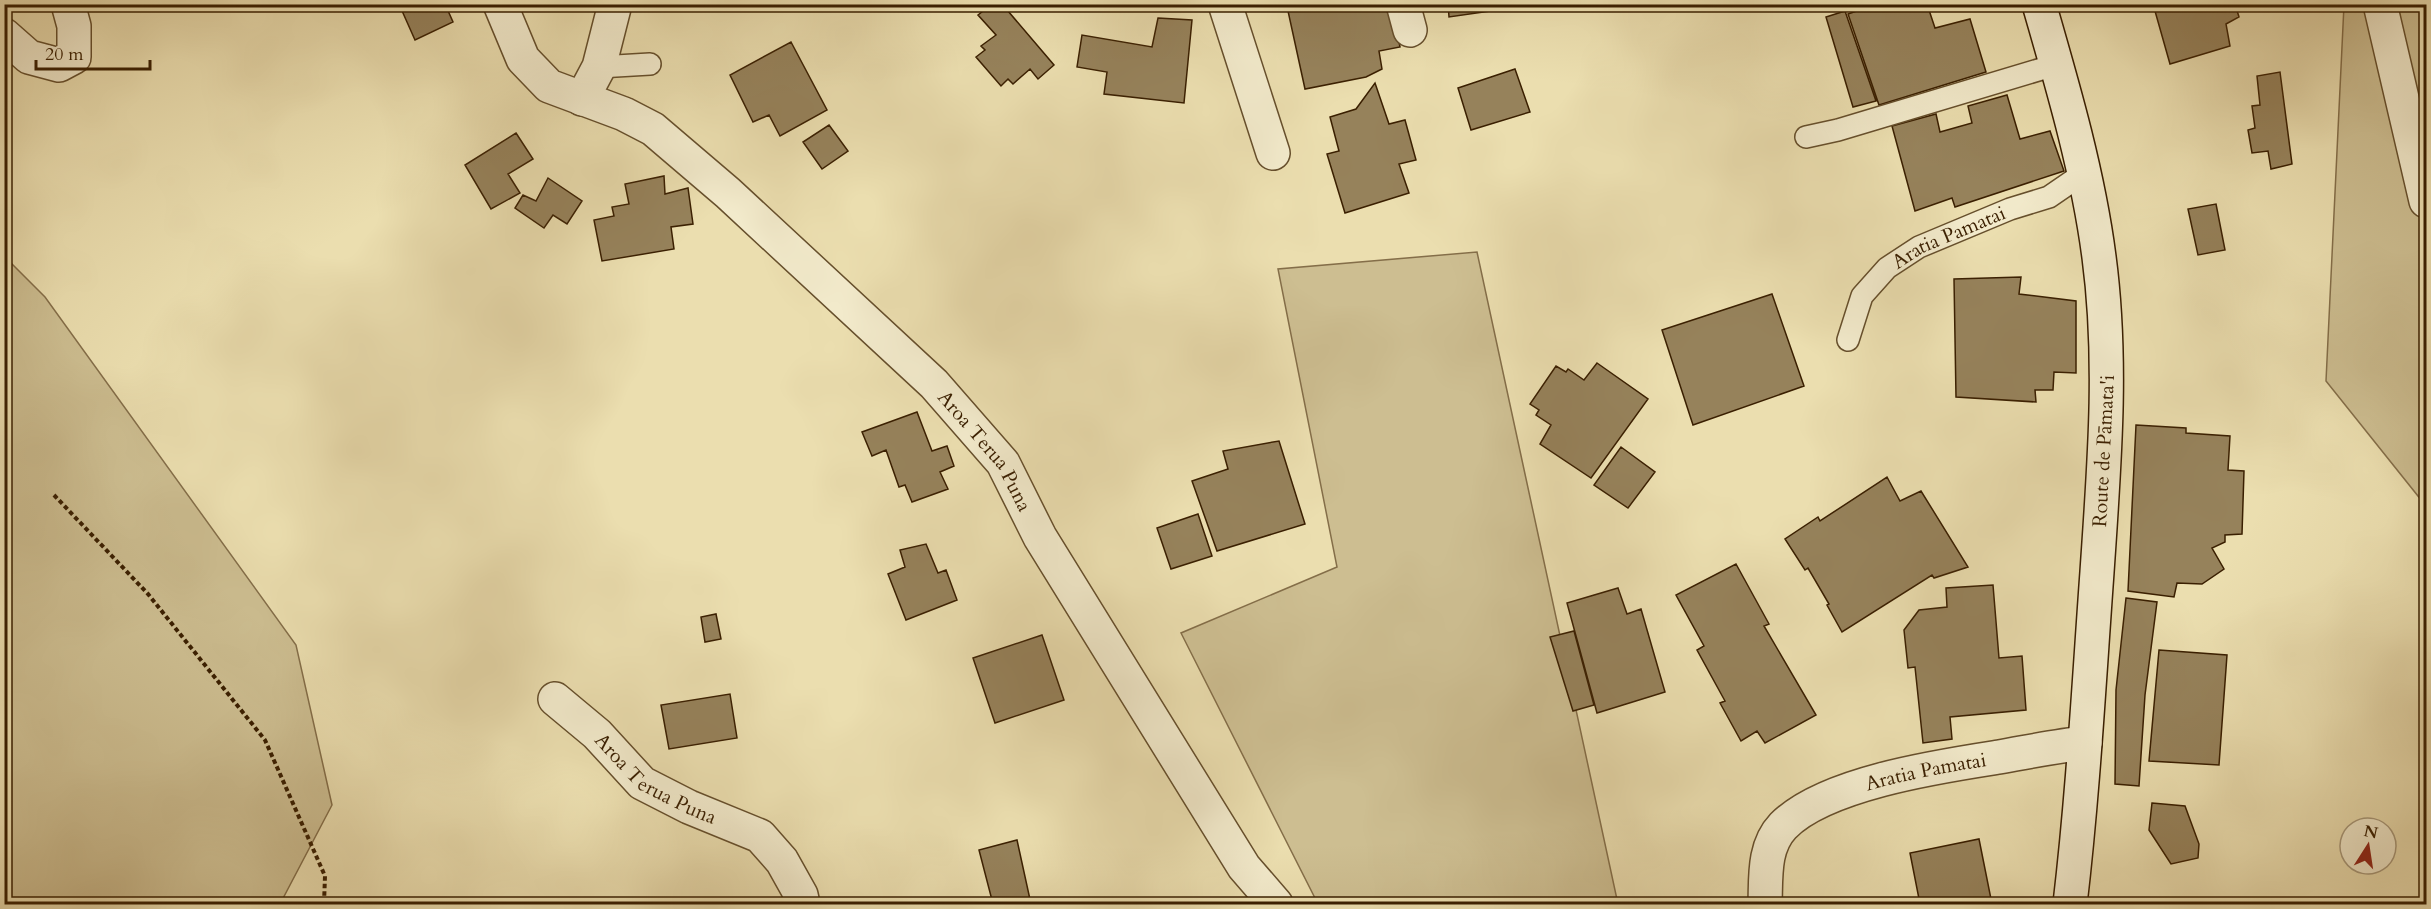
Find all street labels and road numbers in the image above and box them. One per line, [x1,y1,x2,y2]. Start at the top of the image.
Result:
street label: Aratia Pamatai [1886,199,2010,275]
street label: Route de Pāmata'i [2086,374,2121,528]
street label: Aroa Terua Puna [931,385,1038,516]
street label: Aroa Terua Puna [589,727,721,831]
street label: Aratia Pamatai [1862,746,1988,798]

